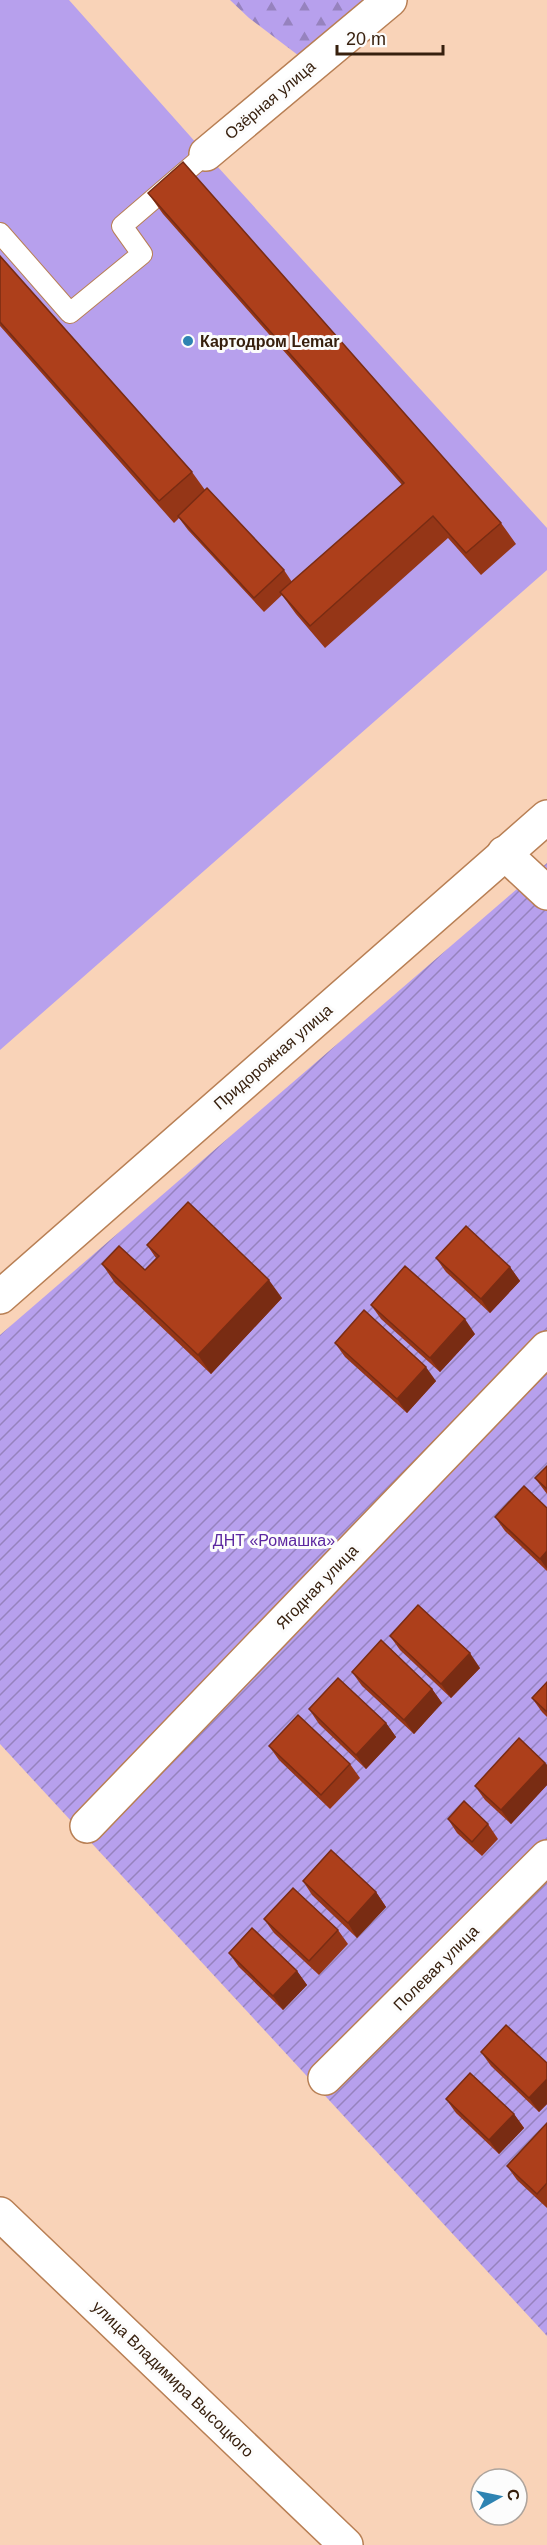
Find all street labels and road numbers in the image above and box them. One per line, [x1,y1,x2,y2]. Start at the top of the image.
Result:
street label: Озёрная улица [221,57,319,143]
street label: Придорожная улица [211,1001,336,1113]
street label: Ягодная улица [273,1542,361,1632]
street label: Полевая улица [390,1922,482,2014]
street label: улица Владимира Высоцкого [89,2298,257,2460]

